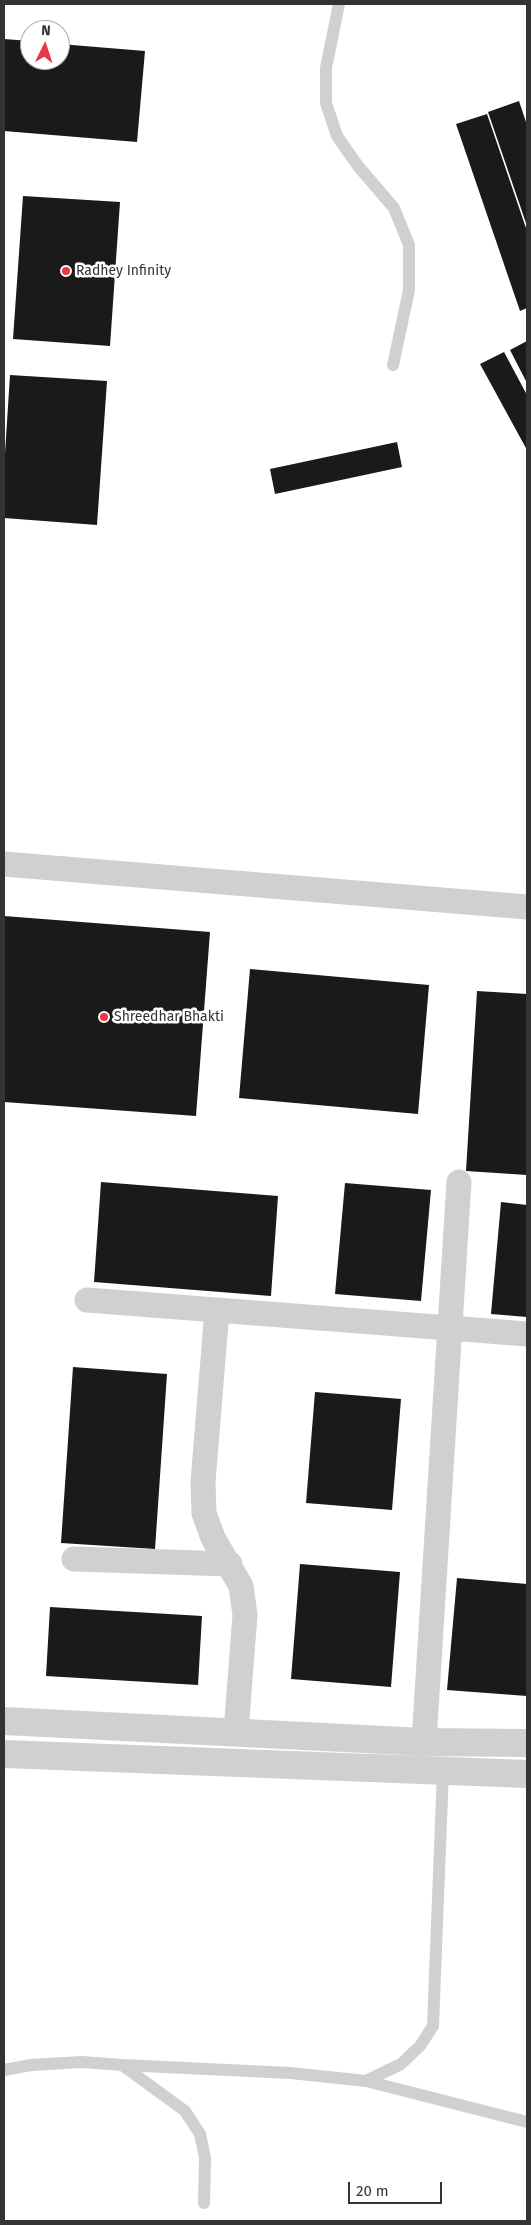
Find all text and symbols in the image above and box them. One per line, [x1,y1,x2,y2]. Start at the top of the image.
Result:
north arrow [20,20,70,70]
text: N [41,22,51,39]
place label: Radhey Infinity [76,263,171,279]
marker: Radhey Infinity [60,265,72,277]
place label: Shreedhar Bhakti [114,1009,224,1025]
marker: Shreedhar Bhakti [98,1011,110,1023]
scale bar [351,2172,445,2204]
text: 20 m [356,2182,389,2200]

